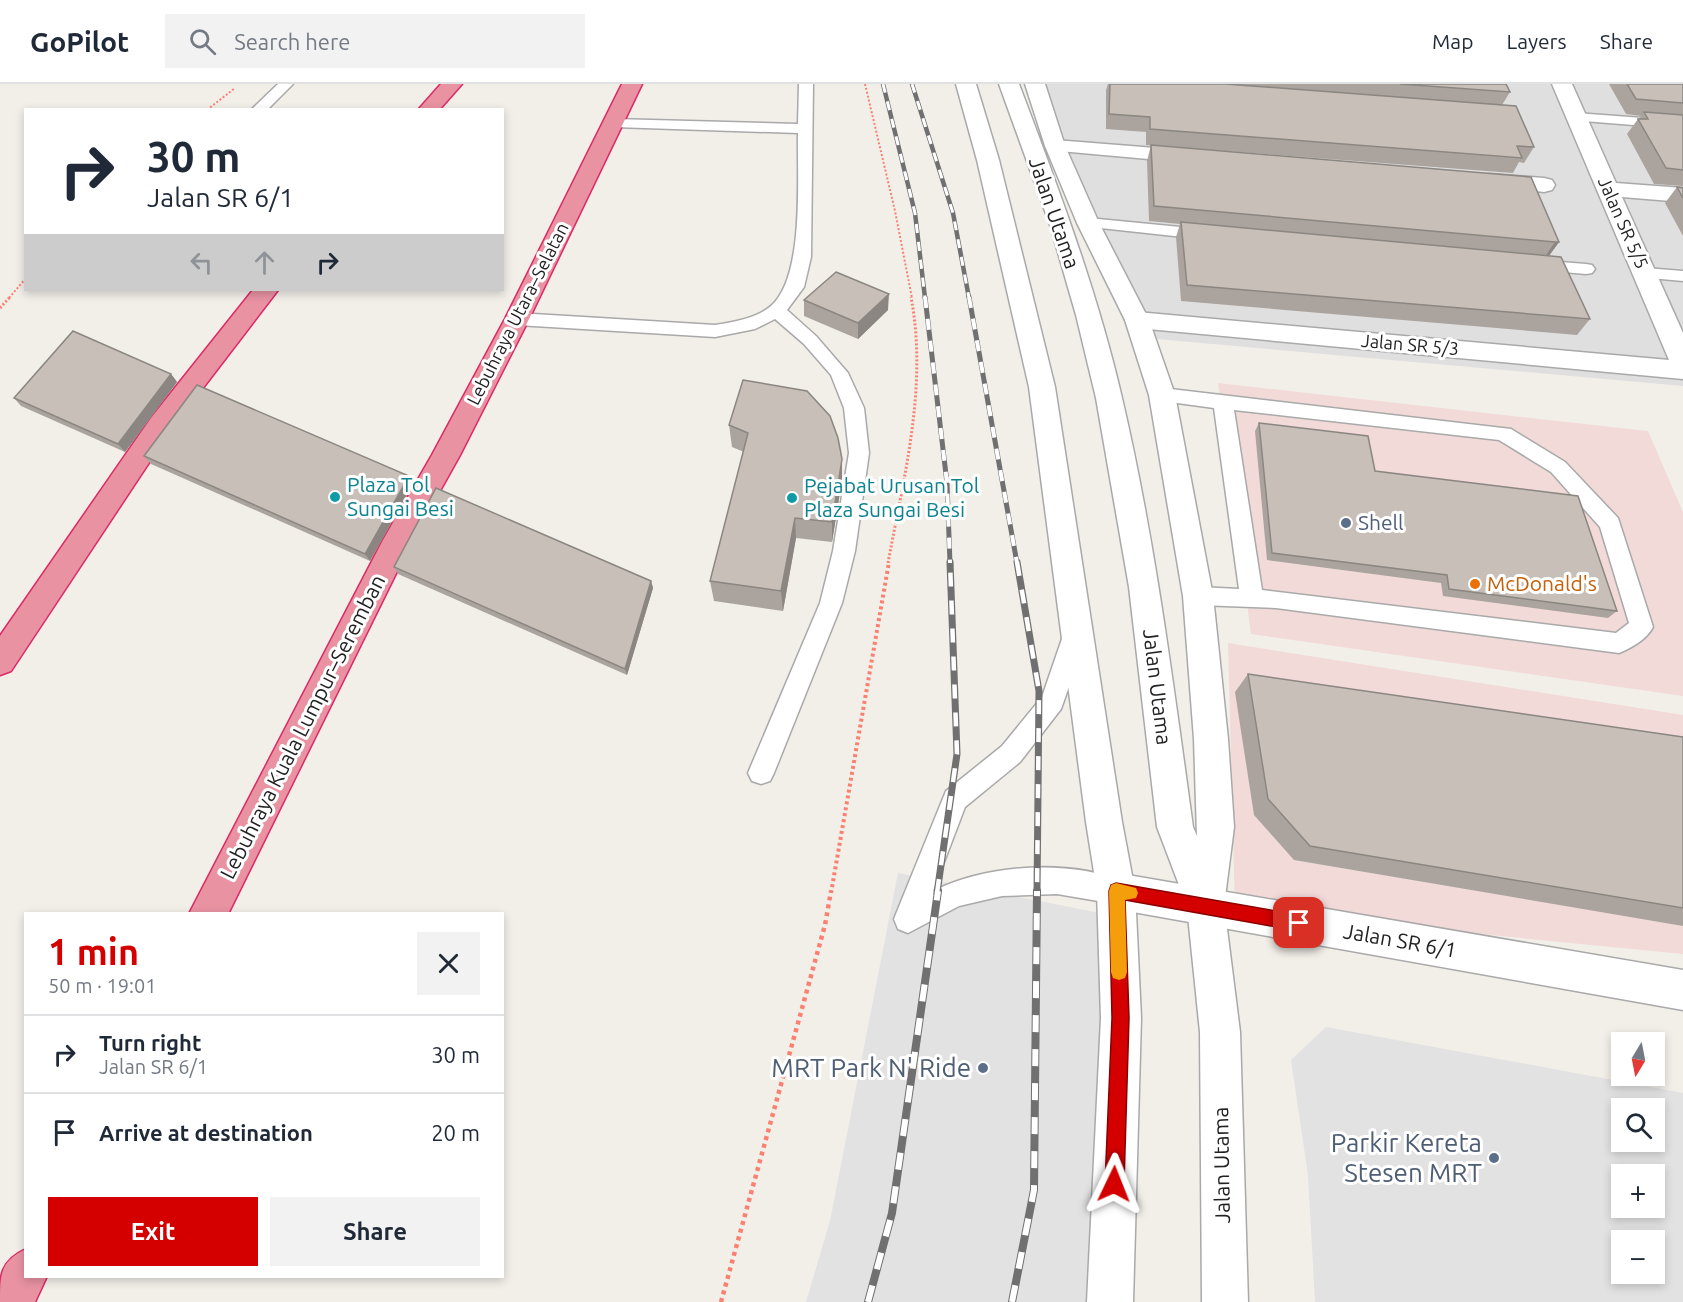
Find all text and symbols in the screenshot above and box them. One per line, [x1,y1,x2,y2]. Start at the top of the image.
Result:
search box [165,14,585,68]
icon: search [186,25,219,58]
text: GoPilot [30,26,129,57]
text: Search here [234,29,350,54]
text: Map [1432,29,1473,53]
text: Layers [1506,29,1567,53]
text: Share [1600,29,1653,53]
icon: right [48,132,126,210]
text: 30 m [147,133,241,180]
street label: Jalan Utama [1025,154,1085,272]
street label: Jalan SR 5/5 [1595,174,1653,272]
text: Jalan SR 6/1 [147,182,294,212]
street label: Lebuhraya Utara–Selatan [462,219,572,408]
icon: left [185,246,218,279]
icon: ahead [248,246,281,279]
icon: right [311,246,344,279]
street label: Jalan SR 5/3 [1360,330,1460,358]
place label: Plaza Tol Sungai Besi [347,472,454,520]
place label: Pejabat Urusan Tol Plaza Sungai Besi [804,473,979,521]
marker: Plaza Tol Sungai Besi [328,490,342,504]
marker: Pejabat Urusan Tol Plaza Sungai Besi [785,491,799,505]
place label: Shell [1358,510,1404,534]
marker: Shell [1339,516,1353,530]
street label: Lebuhraya Kuala Lumpur–Seremban [215,571,390,883]
place label: McDonald's [1487,571,1597,595]
marker: McDonald's [1468,577,1482,591]
street label: Jalan Utama [1139,628,1177,746]
pin [1273,897,1324,948]
icon: arrive [1282,906,1315,939]
street label: Jalan SR 6/1 [1342,918,1459,962]
text: 1 min [48,931,139,972]
button: close [417,932,480,995]
text: 50 m · 19:01 [48,974,157,997]
text: Turn right [99,1030,201,1055]
north arrow [1611,1032,1665,1086]
map controls [1611,1032,1665,1284]
icon: right [48,1038,81,1071]
text: 30 m [431,1042,480,1067]
place label: MRT Park N' Ride [771,1053,971,1082]
text: Jalan SR 6/1 [99,1055,208,1078]
marker: MRT Park N' Ride [976,1061,990,1075]
button: search [1611,1098,1665,1152]
street label: Jalan Utama [1208,1107,1234,1223]
icon: arrive [48,1116,81,1149]
text: Arrive at destination [99,1120,313,1145]
text: 20 m [431,1120,480,1145]
place label: Parkir Kereta Stesen MRT [1331,1128,1482,1187]
marker: Parkir Kereta Stesen MRT [1487,1151,1501,1165]
position arrow [1082,1152,1146,1216]
button: + [1611,1164,1665,1218]
button: Exit [48,1197,258,1266]
button: Share [270,1197,480,1266]
button: − [1611,1230,1665,1284]

